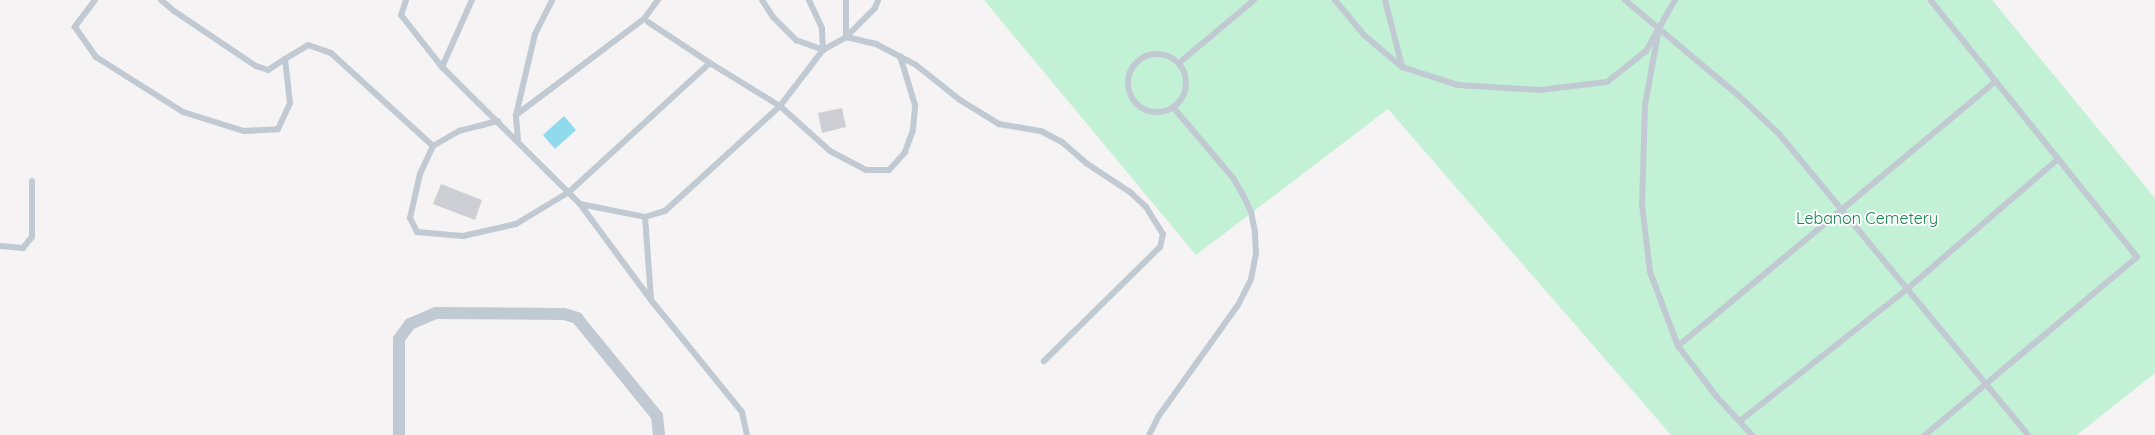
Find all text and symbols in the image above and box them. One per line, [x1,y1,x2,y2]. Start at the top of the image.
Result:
park label: Lebanon Cemetery [1796,208,1938,228]

